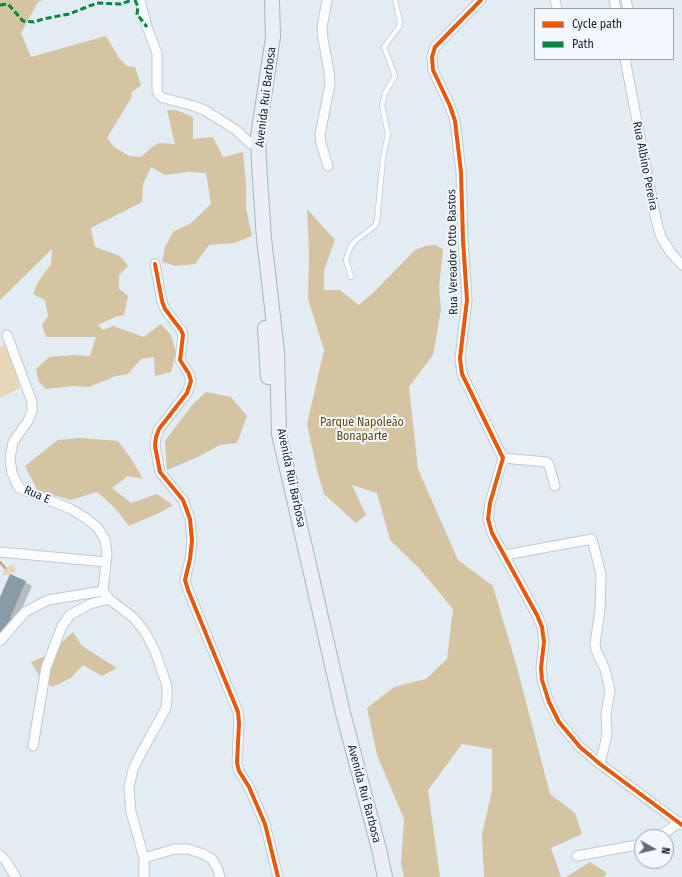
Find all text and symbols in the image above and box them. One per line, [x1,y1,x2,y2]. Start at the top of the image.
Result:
legend [534,8,674,60]
text: Cycle path [572,17,622,31]
text: Path [572,37,594,51]
street label: Avenida Rui Barbosa [253,46,279,148]
street label: Rua Albino Pereira [629,120,661,212]
street label: Rua Vereador Otto Bastos [445,189,461,315]
park label: Parque Napoleão Bonaparte [320,416,404,444]
street label: Avenida Rui Barbosa [273,427,309,529]
street label: Rua E [22,483,52,507]
street label: Avenida Rui Barbosa [344,743,384,845]
north arrow [634,829,674,869]
text: N [658,846,672,855]

